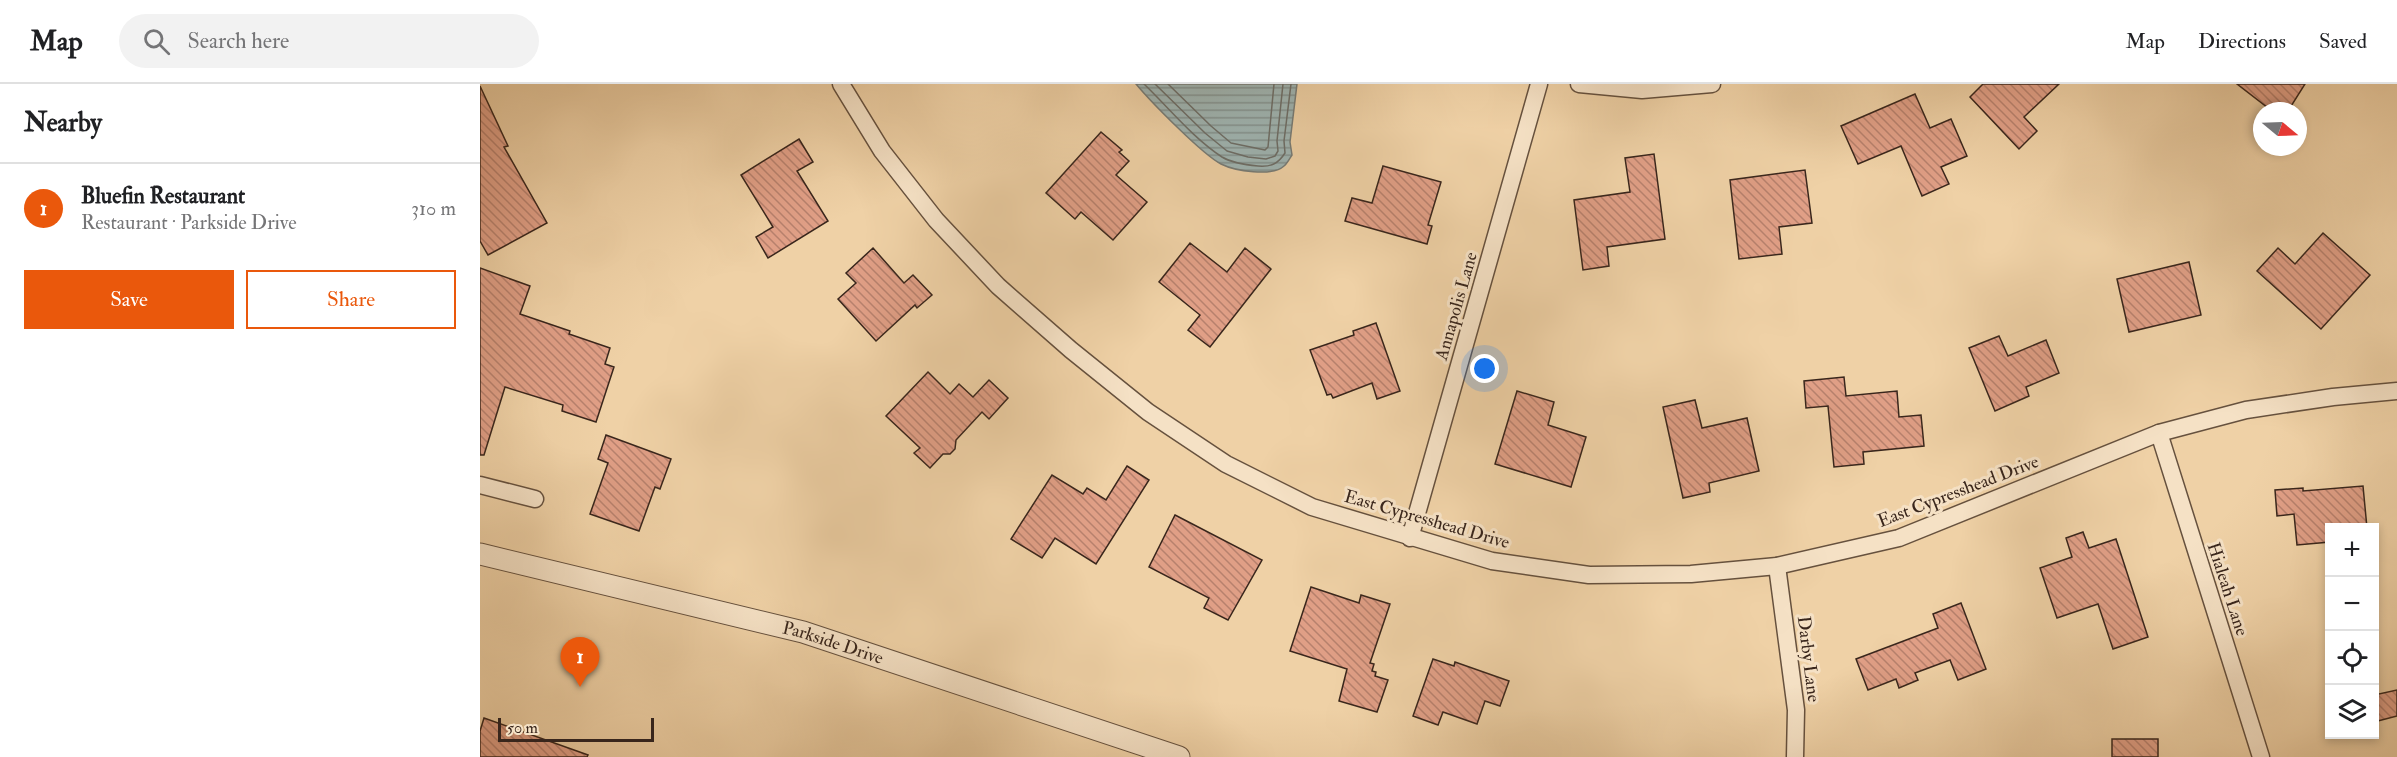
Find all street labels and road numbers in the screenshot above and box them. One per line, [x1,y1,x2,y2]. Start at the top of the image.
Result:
street label: Annapolis Lane [1430,249,1483,364]
street label: East Cypresshead Drive [1874,450,2042,533]
street label: East Cypresshead Drive [1342,485,1513,554]
street label: Hialeah Lane [2202,540,2254,639]
street label: Darby Lane [1792,615,1825,704]
street label: Parkside Drive [780,616,887,670]

